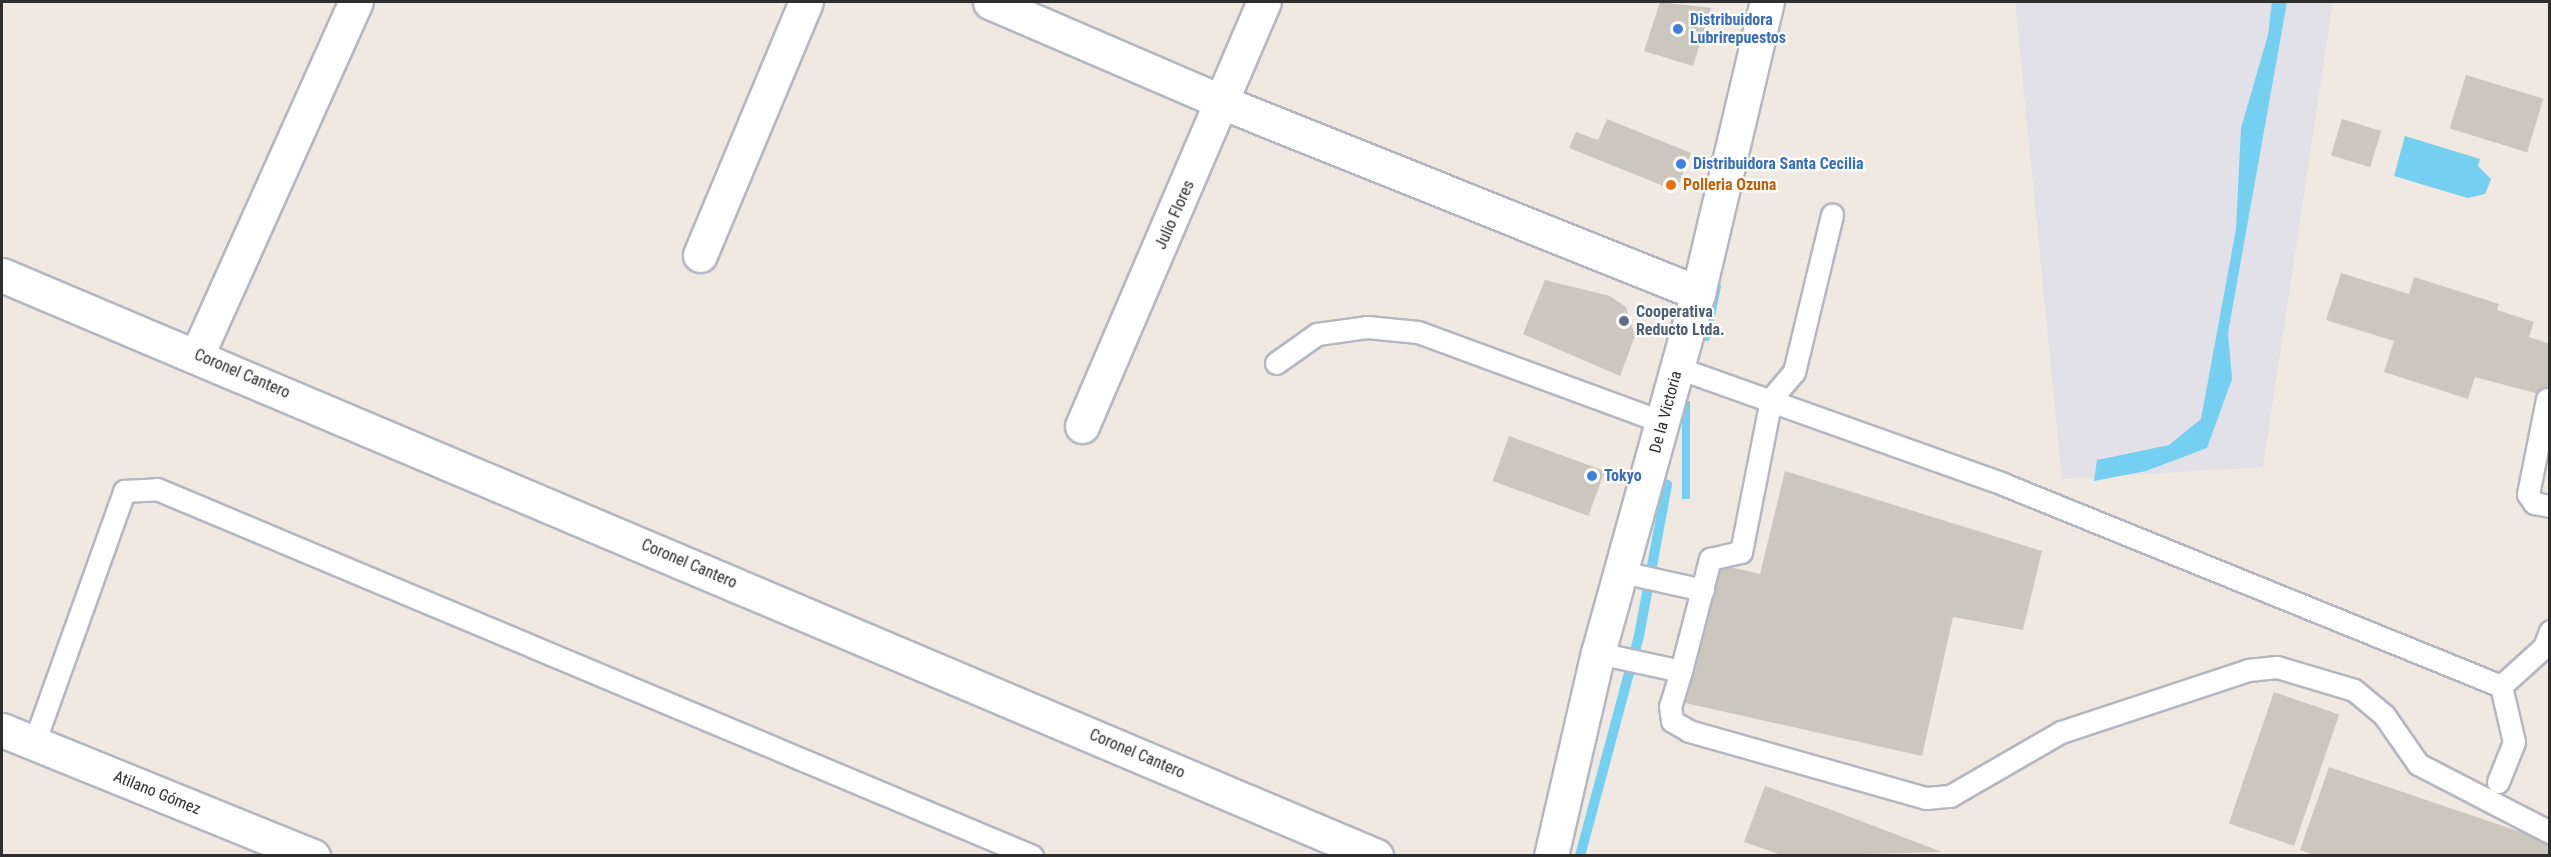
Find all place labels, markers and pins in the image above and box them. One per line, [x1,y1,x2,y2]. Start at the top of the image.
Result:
place label: Distribuidora Lubrirepuestos [1690,10,1786,48]
marker: Distribuidora Lubrirepuestos [1671,22,1685,36]
place label: Distribuidora Santa Cecilia [1693,154,1864,174]
marker: Distribuidora Santa Cecilia [1674,157,1688,171]
place label: Polleria Ozuna [1683,175,1776,195]
marker: Polleria Ozuna [1664,178,1678,192]
place label: Cooperativa Reducto Ltda. [1636,302,1725,340]
marker: Cooperativa Reducto Ltda. [1617,314,1631,328]
place label: Tokyo [1604,466,1642,486]
marker: Tokyo [1585,469,1599,483]

